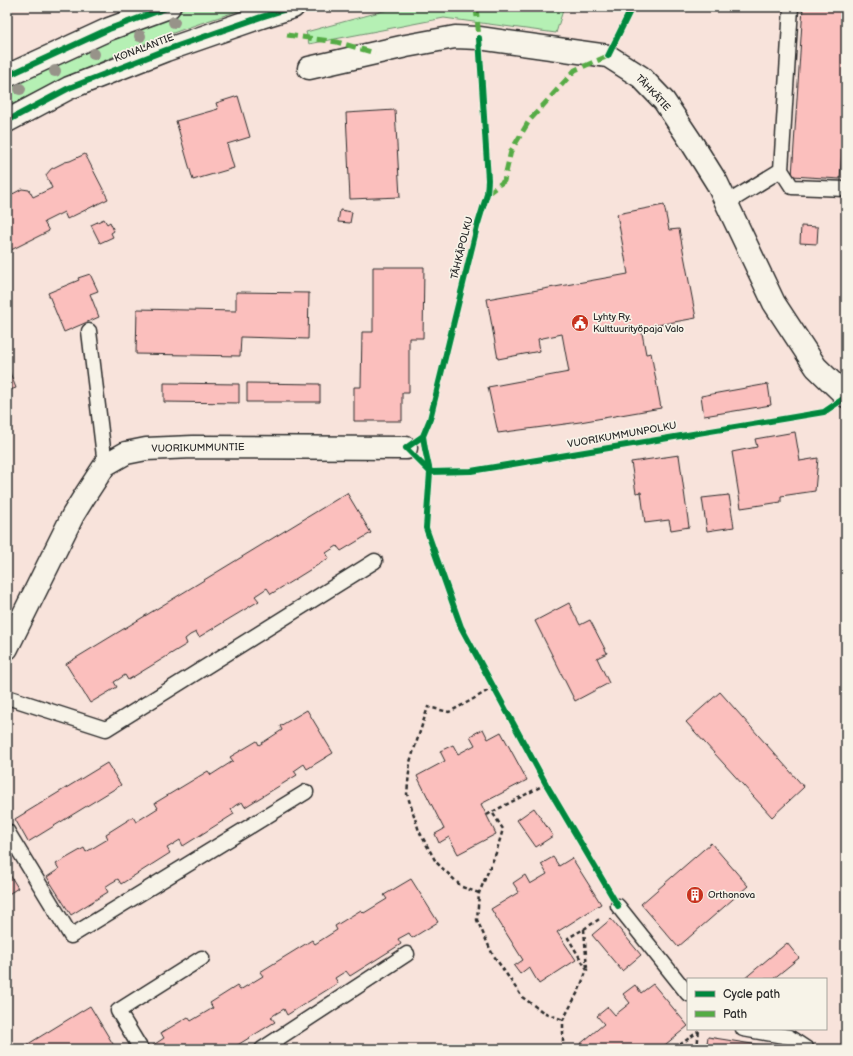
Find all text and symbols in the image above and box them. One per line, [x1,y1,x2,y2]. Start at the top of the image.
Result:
street label: KONALANTIE [113,31,176,65]
street label: TÄHKÄTIE [633,72,673,114]
street label: TÄHKÄPOLKU [448,215,476,281]
place label: Lyhty Ry. Kulttuurityöpaja Valo [593,311,684,335]
public building icon: Lyhty Ry. Kulttuurityöpaja Valo [570,313,590,333]
street label: VUORIKUMMUNPOLKU [566,419,678,451]
street label: VUORIKUMMUNTIE [151,441,245,455]
building icon: Orthonova [685,885,705,905]
place label: Orthonova [708,889,756,901]
legend [687,978,827,1030]
text: Cycle path [723,987,780,1002]
text: Path [723,1007,748,1022]

